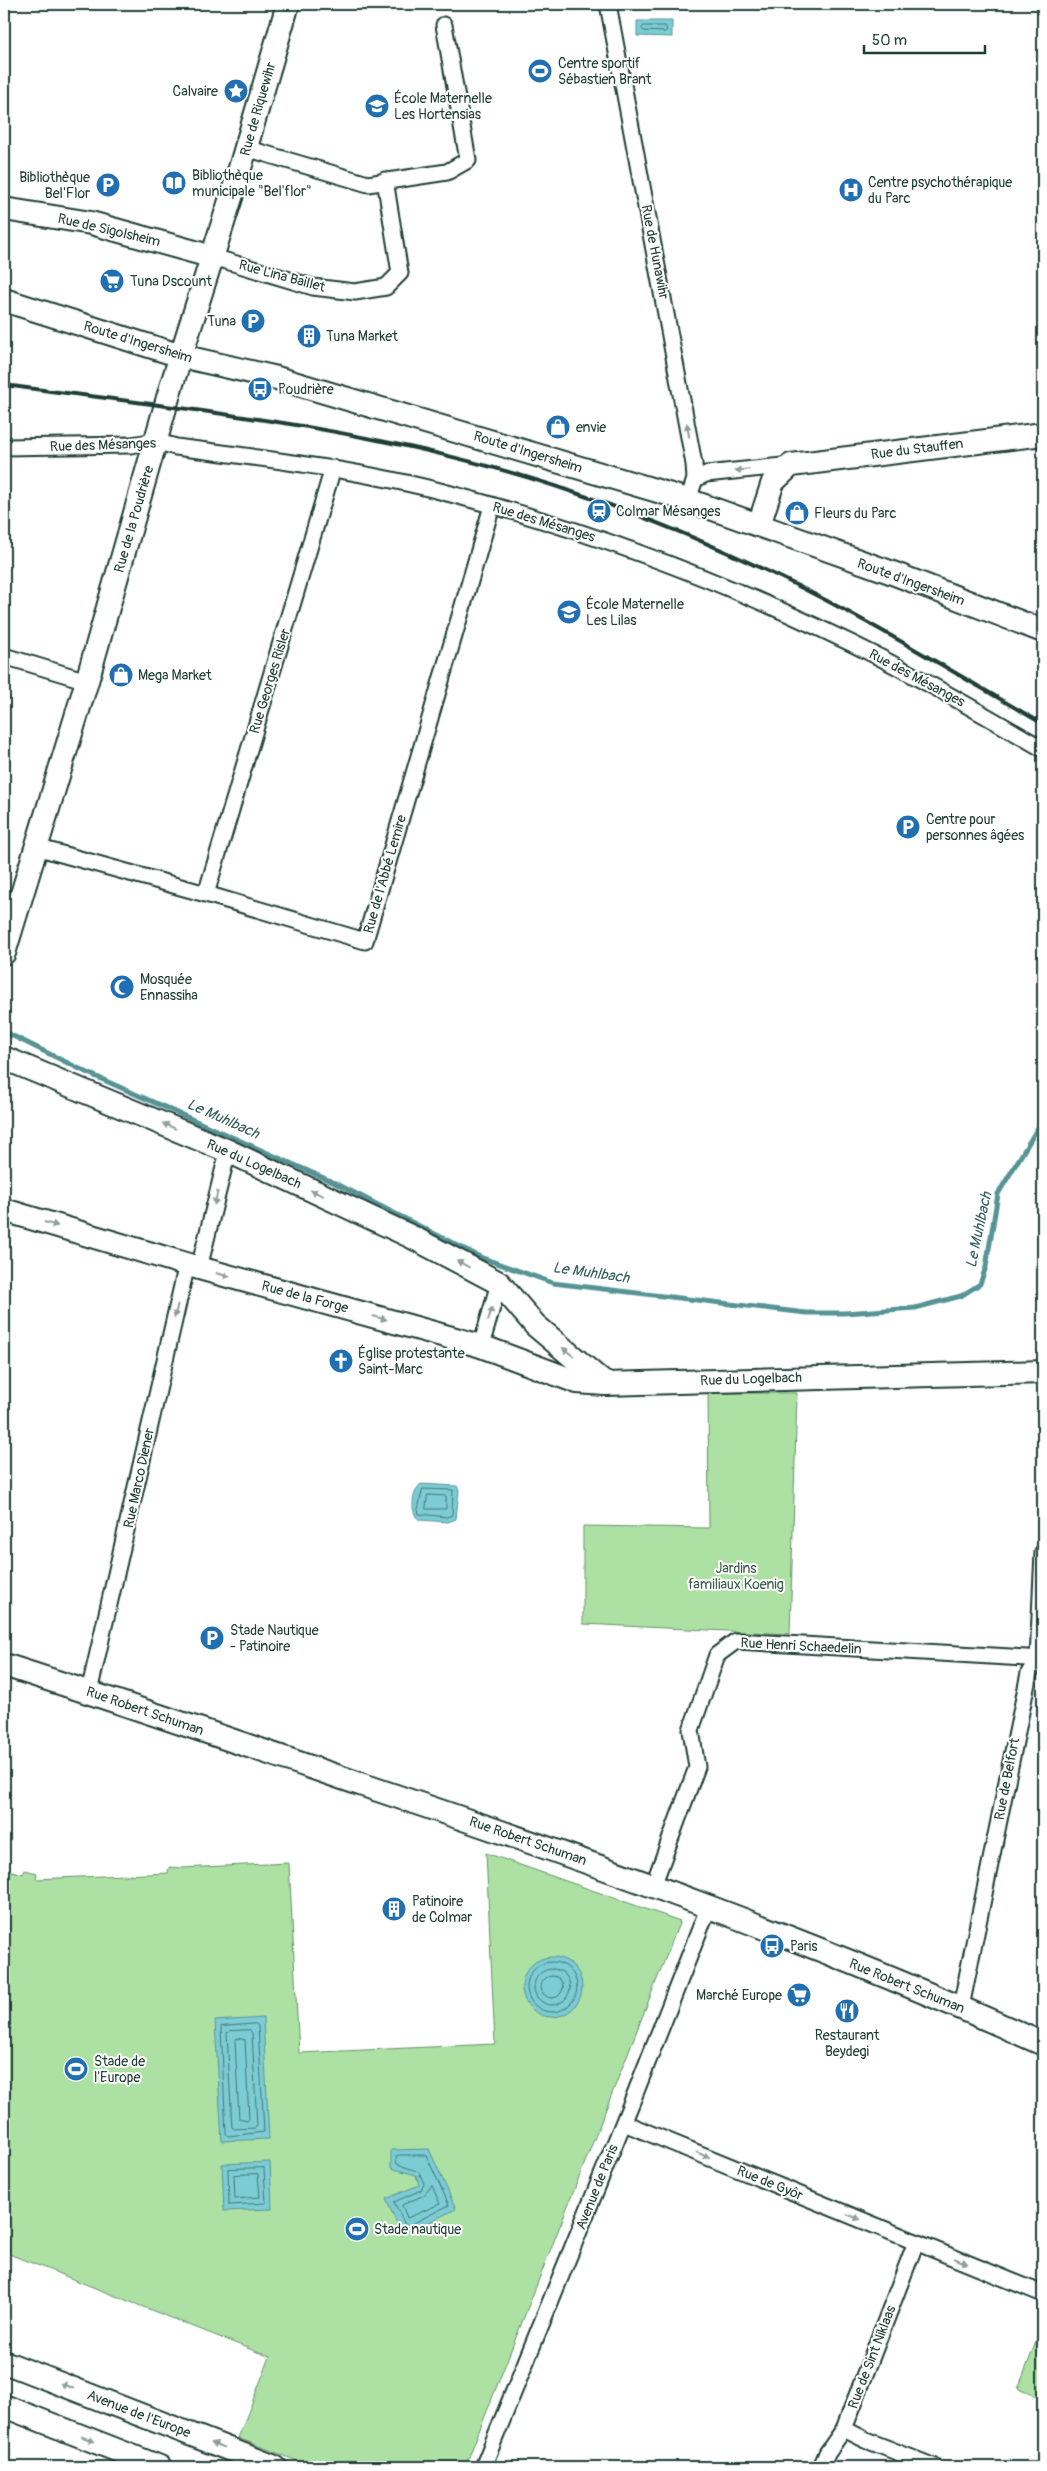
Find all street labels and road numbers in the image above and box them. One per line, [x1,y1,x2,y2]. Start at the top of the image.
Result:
street label: Rue de Riquewihr [237,60,279,158]
street label: Rue de Hunawihr [638,203,672,301]
street label: Rue de Sigolsheim [56,210,162,250]
street label: Rue Lina Baillet [237,256,327,296]
street label: Route d'Ingersheim [81,317,195,367]
street label: Route d'Ingersheim [471,427,585,477]
street label: Rue des Mésanges [50,435,157,455]
street label: Rue du Stauffen [870,435,964,463]
street label: Rue de la Poudrière [111,463,157,575]
street label: Rue des Mésanges [491,498,598,546]
street label: Route d'Ingersheim [855,555,967,609]
street label: Rue Georges Risler [246,626,294,736]
street label: Rue des Mésanges [866,646,969,711]
street label: Rue de l'Abbé Lemire [360,813,410,935]
street label: Rue du Logelbach [204,1136,304,1192]
street label: Rue de la Forge [260,1277,350,1317]
street label: Rue du Logelbach [700,1369,802,1389]
street label: Rue Marco Diener [120,1426,158,1530]
street label: Rue Henri Schaedelin [740,1634,862,1658]
street label: Rue Robert Schuman [84,1683,206,1739]
street label: Rue de Belfort [991,1736,1023,1821]
street label: Rue Robert Schuman [467,1813,589,1869]
street label: Rue Robert Schuman [847,1955,967,2017]
street label: Avenue de Paris [572,2141,622,2232]
street label: Rue de Gyôr [734,2162,806,2204]
street label: Rue de Sint Niklaas [844,2302,900,2411]
street label: Avenue de l'Europe [85,2386,193,2442]

